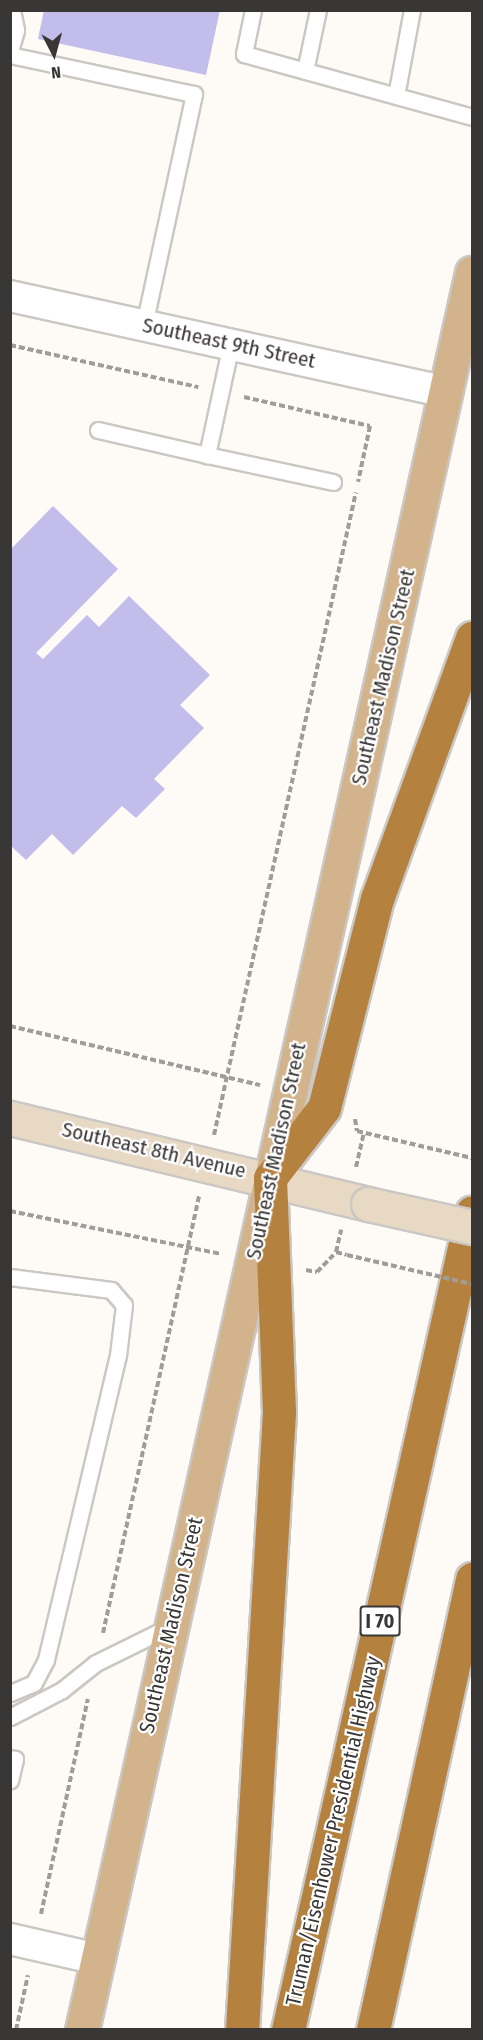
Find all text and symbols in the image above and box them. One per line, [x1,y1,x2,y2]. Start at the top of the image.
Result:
north arrow [24,24,84,84]
text: N [50,62,62,82]
street label: Southeast 9th Street [140,312,318,374]
street label: Southeast Madison Street [346,567,420,787]
street label: Southeast Madison Street [241,1040,311,1262]
street label: Southeast 8th Avenue [60,1117,248,1183]
street label: Southeast Madison Street [134,1515,208,1735]
road number: I 70 [359,1604,401,1638]
street label: Truman/Eisenhower Presidential Highway [280,1654,386,2008]

